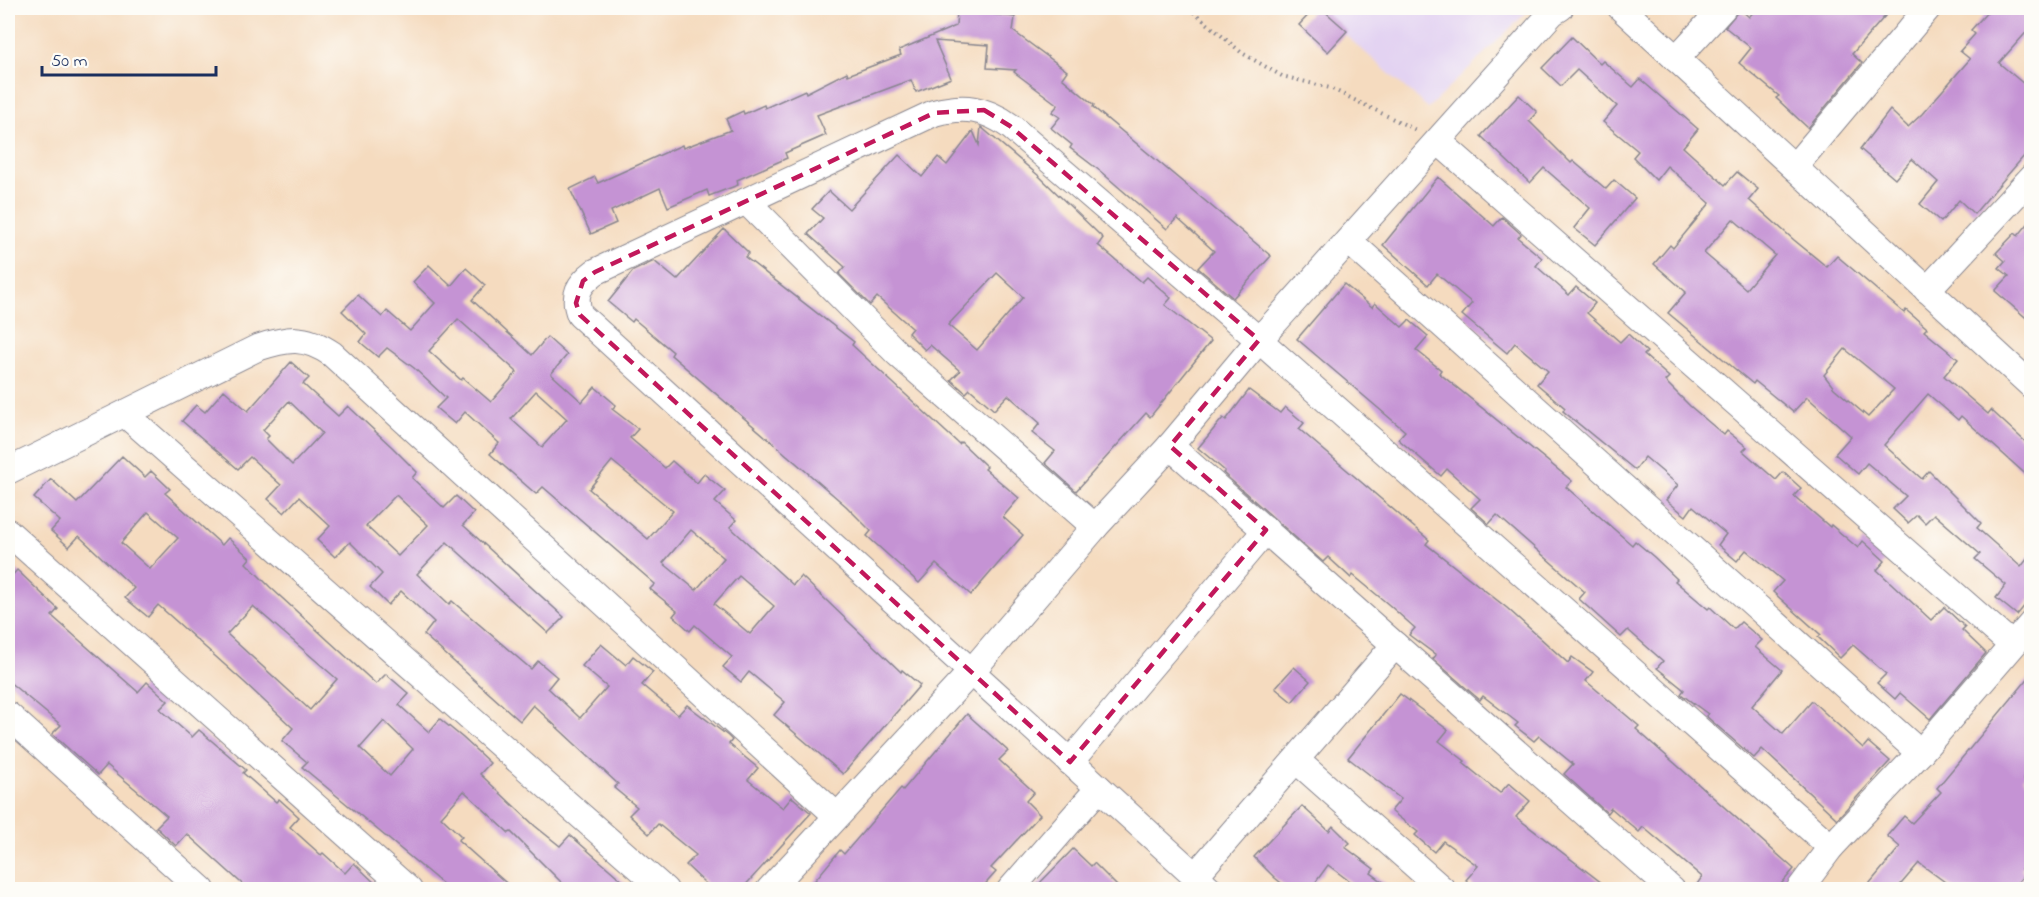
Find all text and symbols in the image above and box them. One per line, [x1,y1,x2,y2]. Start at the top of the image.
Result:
scale bar [42,39,216,77]
text: 50 m [51,49,88,75]

